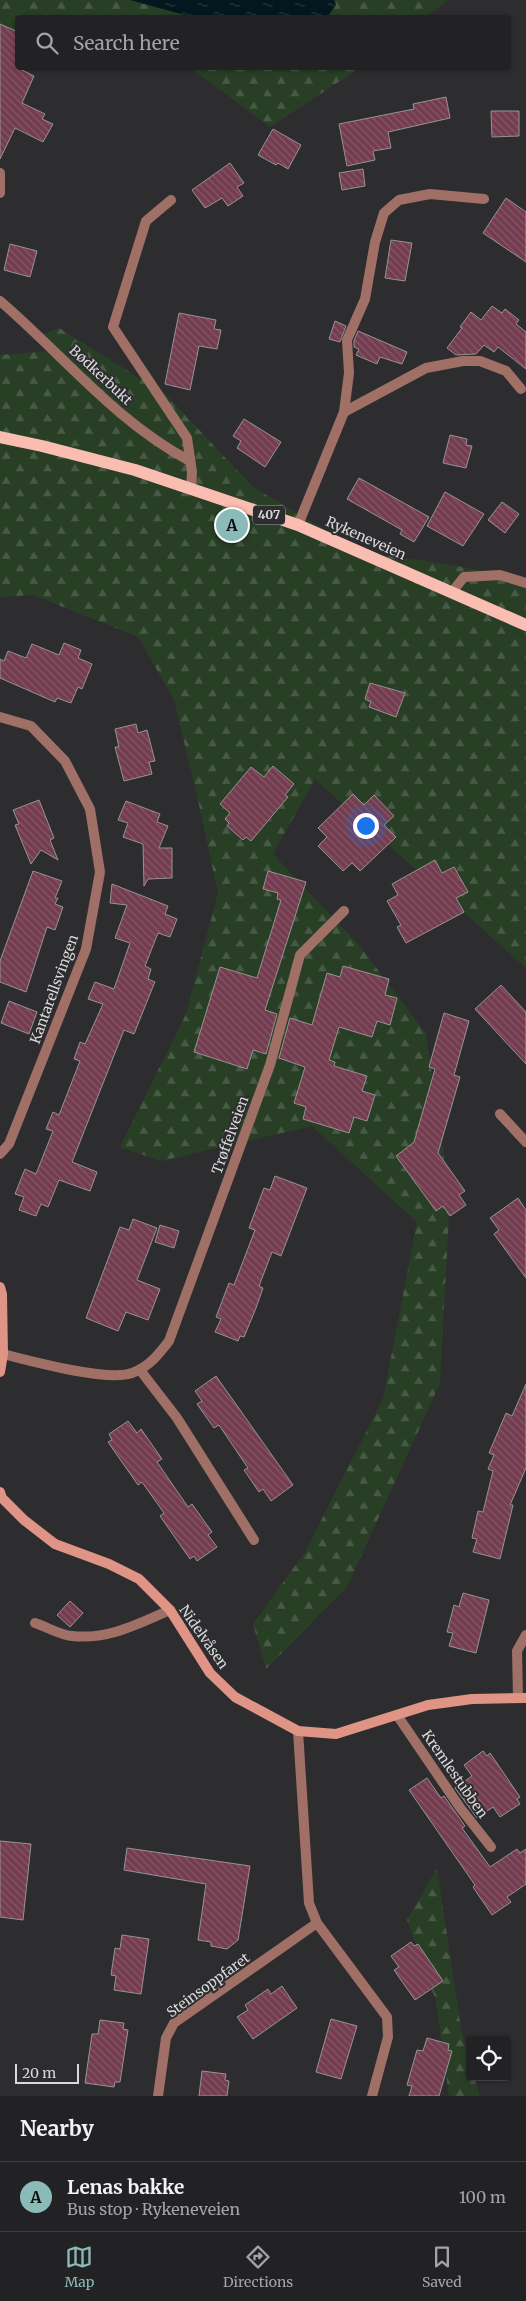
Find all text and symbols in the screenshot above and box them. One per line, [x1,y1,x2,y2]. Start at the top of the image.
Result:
search box [15,15,511,70]
icon: search [33,29,61,57]
text: Search here [73,31,180,55]
street label: Bødkerbukt [66,341,137,409]
pin: A [216,506,248,544]
road number: 407 [253,506,285,524]
street label: Rykeneveien [323,512,409,564]
your location [353,813,379,839]
street label: Kantarellsvingen [26,932,82,1046]
street label: Trøffelveien [208,1093,252,1177]
street label: Nidelvåsen [175,1602,233,1672]
street label: Kremlestubben [418,1726,492,1822]
street label: Steinsoppfaret [163,1949,253,2021]
map controls [466,2036,511,2081]
button: locate [466,2036,511,2081]
scale bar [15,2061,79,2084]
text: 20 m [22,2064,56,2082]
text: Nearby [20,2115,94,2142]
text: Lenas bakke [67,2175,184,2199]
text: A [30,2187,42,2207]
text: 100 m [459,2187,506,2207]
text: Bus stop · Rykeneveien [67,2199,240,2219]
tab: Map [64,2243,94,2291]
tab: Directions [223,2243,293,2291]
tab: Saved [422,2243,462,2291]

